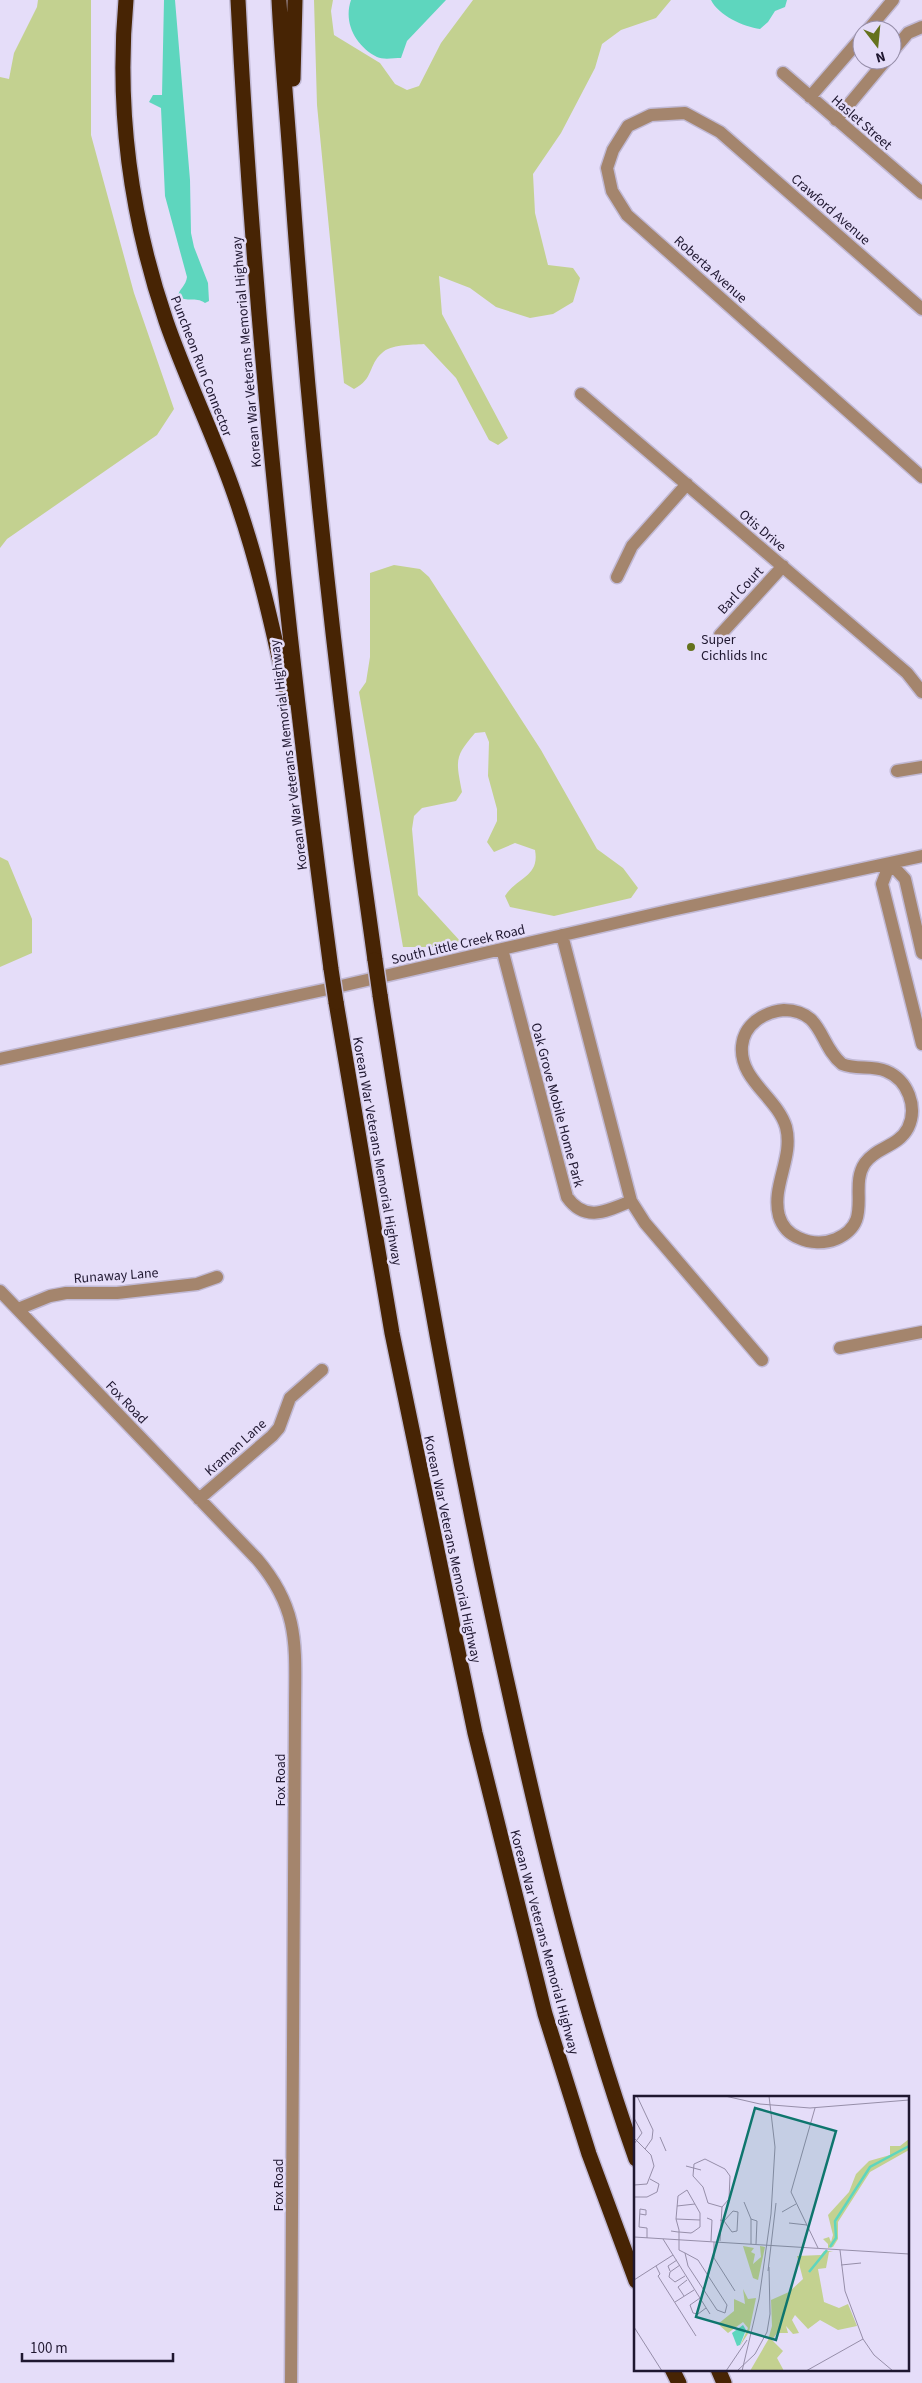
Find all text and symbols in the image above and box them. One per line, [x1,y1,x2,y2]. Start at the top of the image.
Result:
north arrow [852,20,902,70]
text: N [873,46,888,67]
street label: Haslet Street [826,91,896,155]
street label: Crawford Avenue [786,170,875,250]
street label: Roberta Avenue [669,231,751,308]
street label: Korean War Veterans Memorial Highway [227,235,267,468]
street label: Puncheon Run Connector [165,293,237,440]
street label: Otis Drive [734,505,790,557]
street label: Barl Court [713,562,768,619]
place label: Super Cichlids Inc [701,630,768,666]
street label: Korean War Veterans Memorial Highway [265,638,313,871]
marker: Super Cichlids Inc [685,641,697,653]
street label: South Little Creek Road [389,920,527,970]
street label: Oak Grove Mobile Home Park [525,1021,589,1190]
street label: Korean War Veterans Memorial Highway [347,1035,407,1268]
street label: Runaway Lane [73,1263,159,1289]
street label: Fox Road [101,1377,152,1429]
street label: Kraman Lane [200,1414,271,1481]
street label: Korean War Veterans Memorial Highway [418,1434,486,1665]
street label: Fox Road [271,1753,291,1807]
street label: Korean War Veterans Memorial Highway [504,1828,584,2057]
inset map [634,2096,910,2370]
street label: Fox Road [269,2158,289,2212]
scale bar [22,2330,174,2362]
text: 100 m [30,2338,68,2359]

